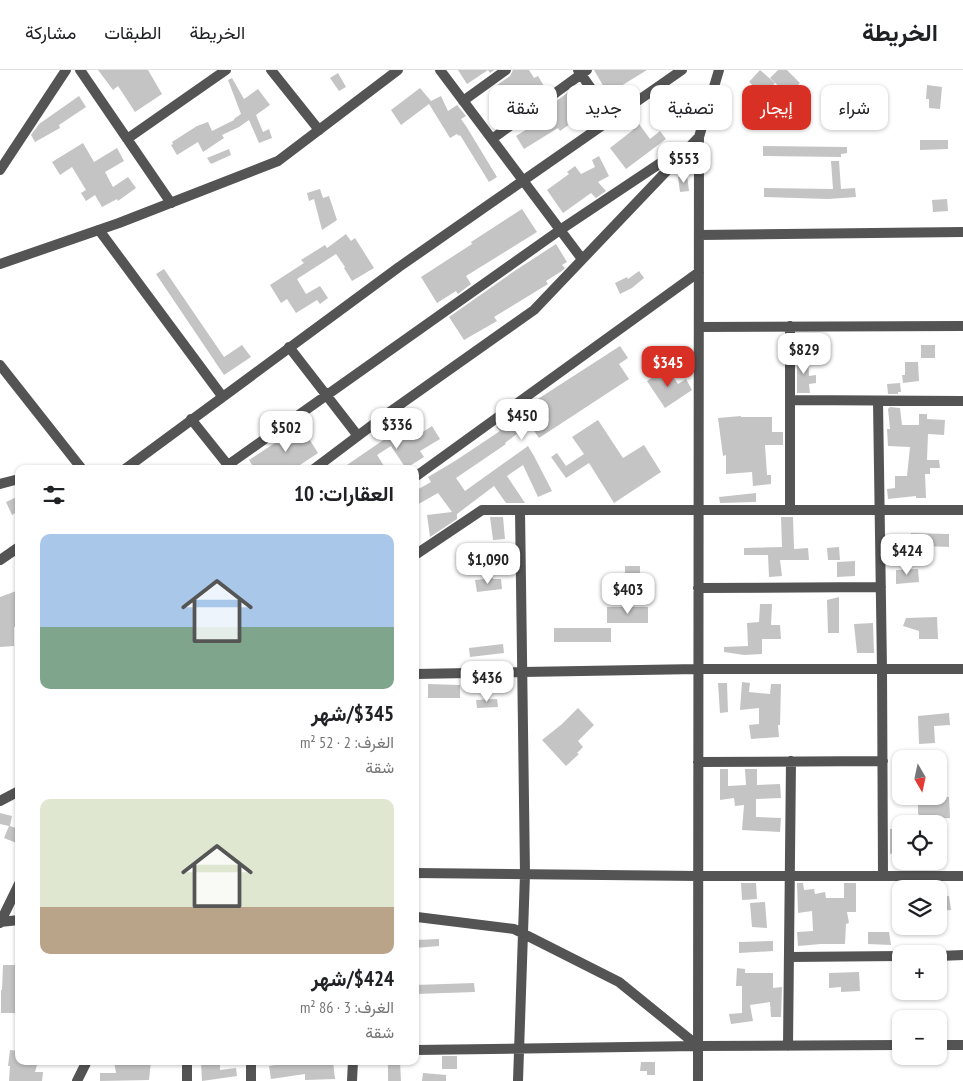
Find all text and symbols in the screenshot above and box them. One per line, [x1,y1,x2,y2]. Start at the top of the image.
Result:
text: الخريطة [862,17,938,48]
text: مشاركة [25,21,76,44]
text: الطبقات [104,21,161,44]
text: الخريطة [189,21,245,44]
chip: شقة [489,85,557,130]
chip: جديد [567,85,640,130]
chip: تصفية [650,85,732,130]
chip: إيجار [742,85,811,130]
chip: شراء [821,85,888,130]
pin: $553 [654,142,714,184]
text: $553 [669,148,699,168]
pin: $829 [774,332,834,375]
text: $829 [789,339,819,359]
pin: $345 [638,346,698,388]
text: $345 [653,352,683,372]
pin: $450 [492,398,552,441]
text: $450 [507,405,537,425]
pin: $336 [367,408,427,450]
pin: $502 [256,410,316,453]
text: $336 [382,414,412,434]
text: $502 [271,417,301,437]
text: العقارات: 10 [294,480,394,507]
icon: filters [40,481,68,509]
pin: $424 [877,534,937,576]
text: $424 [892,540,922,560]
pin: $1,090 [447,542,529,585]
text: $1,090 [467,549,509,569]
icon: home [172,566,262,656]
pin: $403 [598,572,658,615]
text: $403 [613,579,643,599]
pin: $436 [457,660,517,703]
text: $436 [472,667,502,687]
text: $345/شهر [311,700,394,727]
text: الغرف: 2 · 52 m² [300,732,394,752]
north arrow [892,750,948,805]
map controls [892,750,947,1065]
text: شقة [365,757,394,777]
button: locate [892,815,947,870]
icon: home [172,831,262,921]
button: layers [892,880,947,935]
button: + [892,945,947,1000]
text: $424/شهر [311,965,394,992]
text: الغرف: 3 · 86 m² [300,997,394,1017]
button: − [892,1010,947,1065]
text: شقة [365,1022,394,1042]

